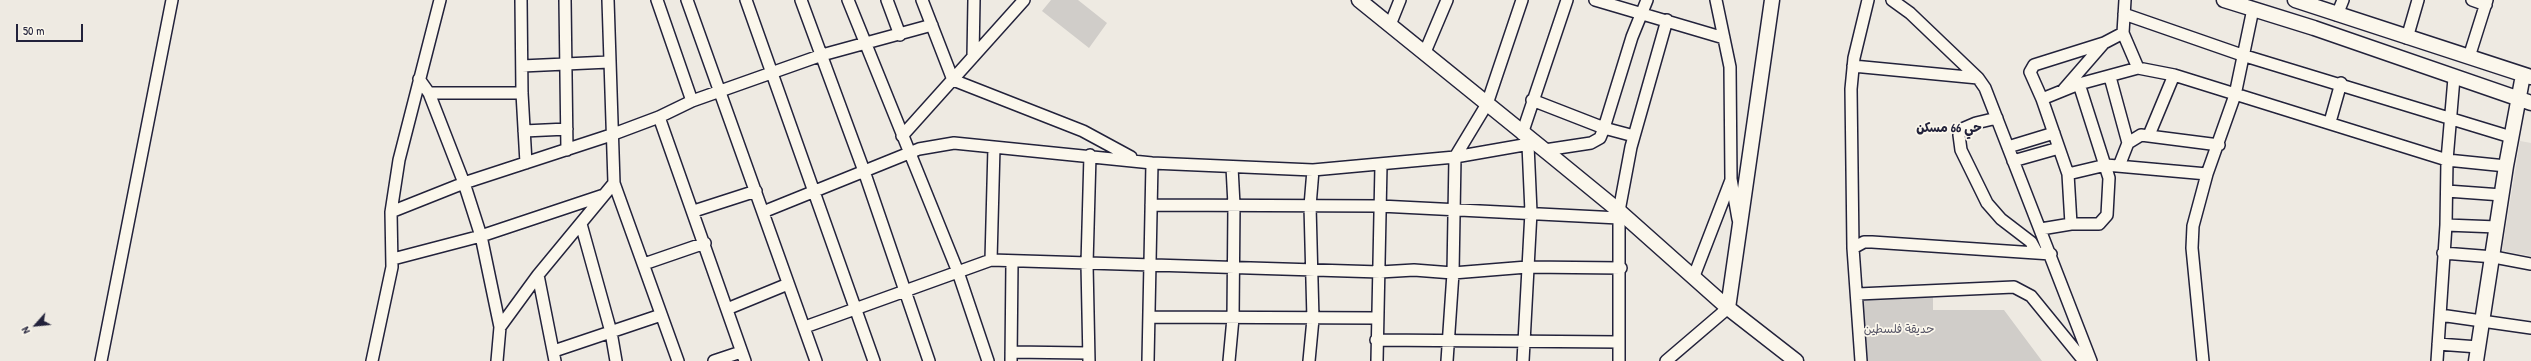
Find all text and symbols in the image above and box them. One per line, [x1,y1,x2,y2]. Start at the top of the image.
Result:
scale bar [18,16,85,42]
text: 50 m [23,22,44,39]
district label: حي 66 مسكن [1916,121,1982,137]
north arrow [16,305,56,345]
park label: حديقة فلسطين [1864,323,1934,337]
text: N [18,325,33,336]

